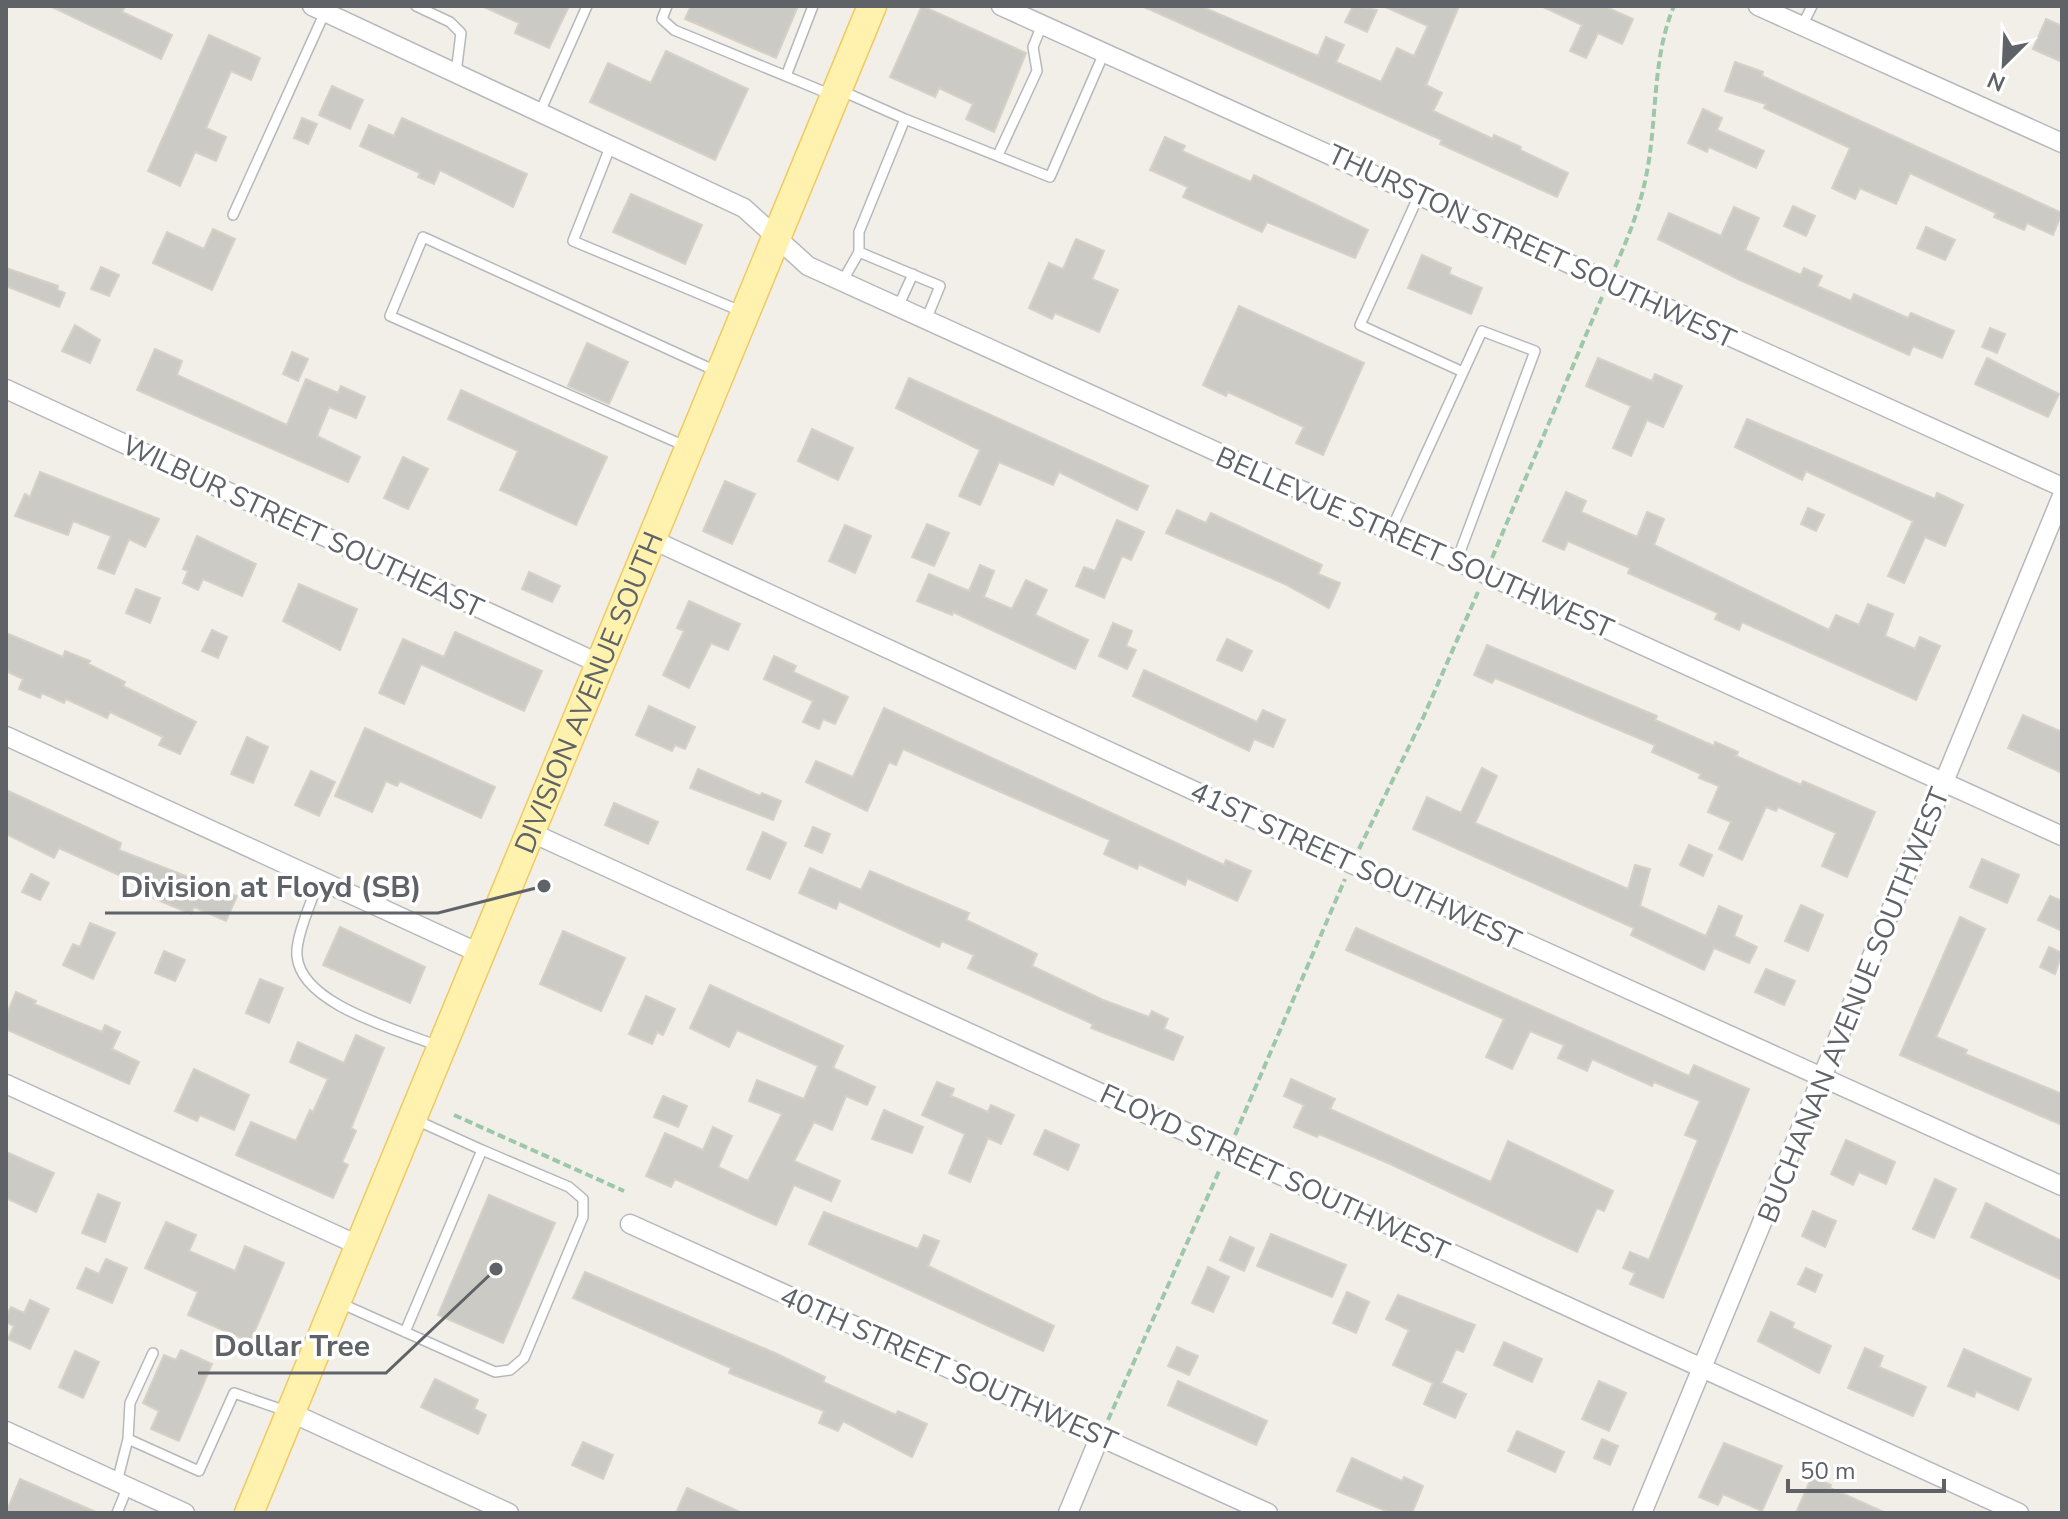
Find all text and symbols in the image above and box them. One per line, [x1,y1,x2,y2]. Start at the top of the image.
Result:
north arrow [1964,24,2044,104]
text: N [1983,64,2010,98]
street label: THURSTON STREET SOUTHWEST [1322,136,1742,358]
street label: WILBUR STREET SOUTHEAST [116,426,489,627]
street label: BELLEVUE STREET SOUTHWEST [1210,438,1620,648]
street label: DIVISION AVENUE SOUTH [506,526,673,859]
street label: 41ST STREET SOUTHWEST [1184,772,1527,959]
street label: BUCHANAN AVENUE SOUTHWEST [1749,782,1959,1228]
callout: Division at Floyd (SB) [105,859,438,913]
text: Division at Floyd (SB) [120,867,422,908]
street label: FLOYD STREET SOUTHWEST [1094,1075,1456,1271]
street label: 40TH STREET SOUTHWEST [774,1277,1123,1461]
callout: Dollar Tree [198,1319,386,1373]
text: Dollar Tree [214,1326,370,1367]
scale bar [1788,1443,1944,1493]
text: 50 m [1800,1455,1856,1487]

